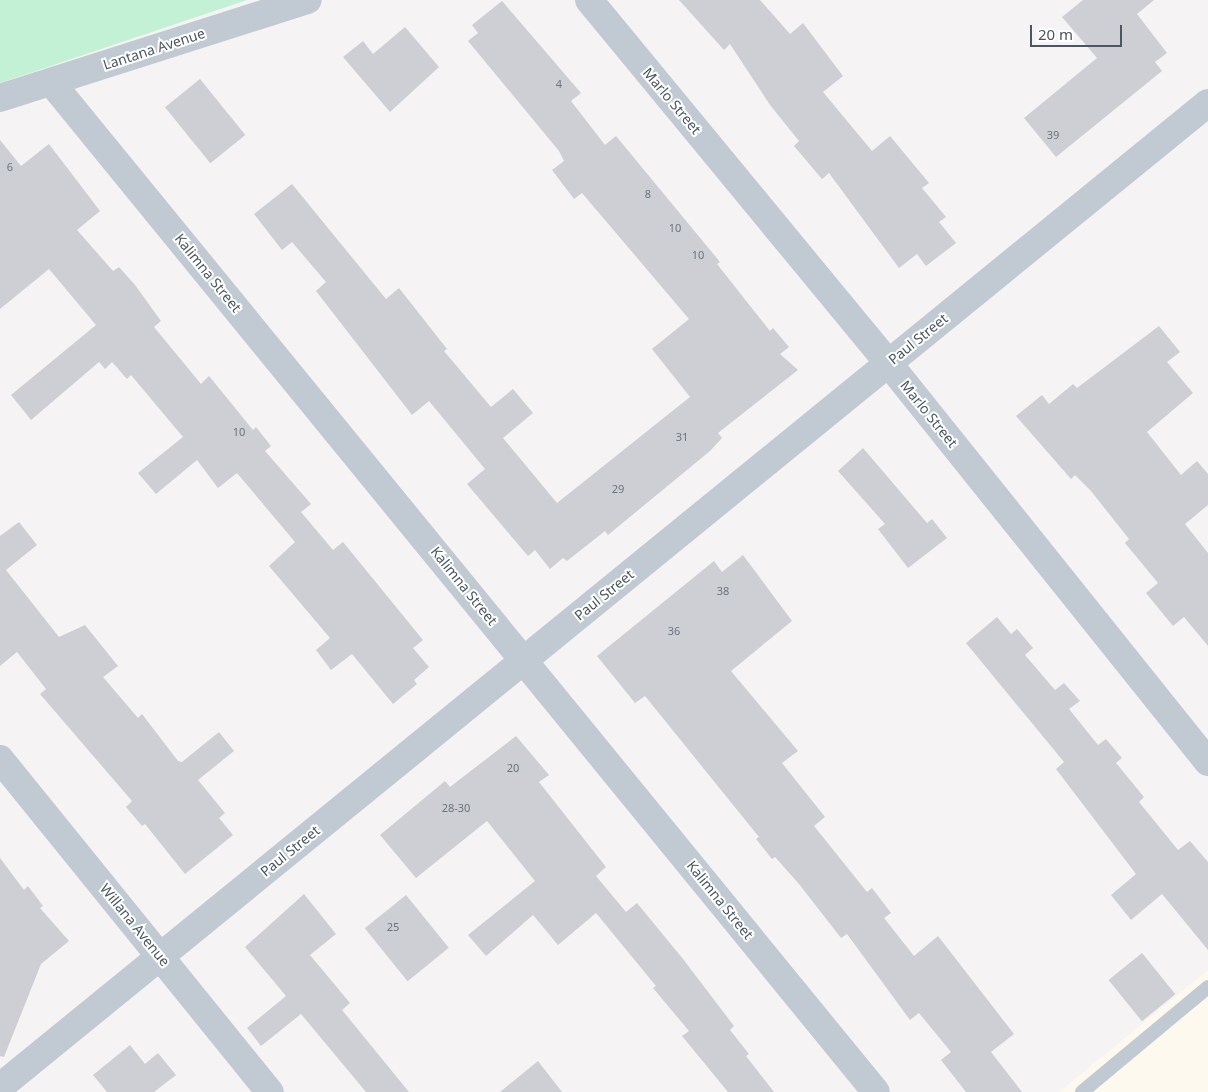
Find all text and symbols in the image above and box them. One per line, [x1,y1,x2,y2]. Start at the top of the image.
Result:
scale bar [1033,15,1126,47]
text: 20 m [1038,24,1073,44]
street label: Lantana Avenue [101,25,207,73]
street label: Marlo Street [639,65,705,137]
house number: 4 [556,77,562,91]
house number: 39 [1047,128,1059,142]
house number: 6 [7,160,13,174]
house number: 8 [645,187,651,201]
house number: 10 [669,221,681,235]
street label: Kalimna Street [171,230,245,316]
house number: 10 [692,248,704,262]
street label: Paul Street [885,310,951,368]
street label: Marlo Street [897,377,961,451]
house number: 10 [233,425,245,439]
house number: 31 [676,430,688,444]
house number: 29 [612,482,624,496]
street label: Kalimna Street [427,543,501,629]
street label: Paul Street [571,566,637,624]
house number: 38 [717,584,729,598]
house number: 36 [668,624,680,638]
house number: 20 [507,761,519,775]
house number: 28-30 [442,801,470,815]
street label: Paul Street [257,822,323,880]
street label: Kalimna Street [683,857,757,943]
street label: Willana Avenue [97,880,173,970]
house number: 25 [387,920,399,934]

